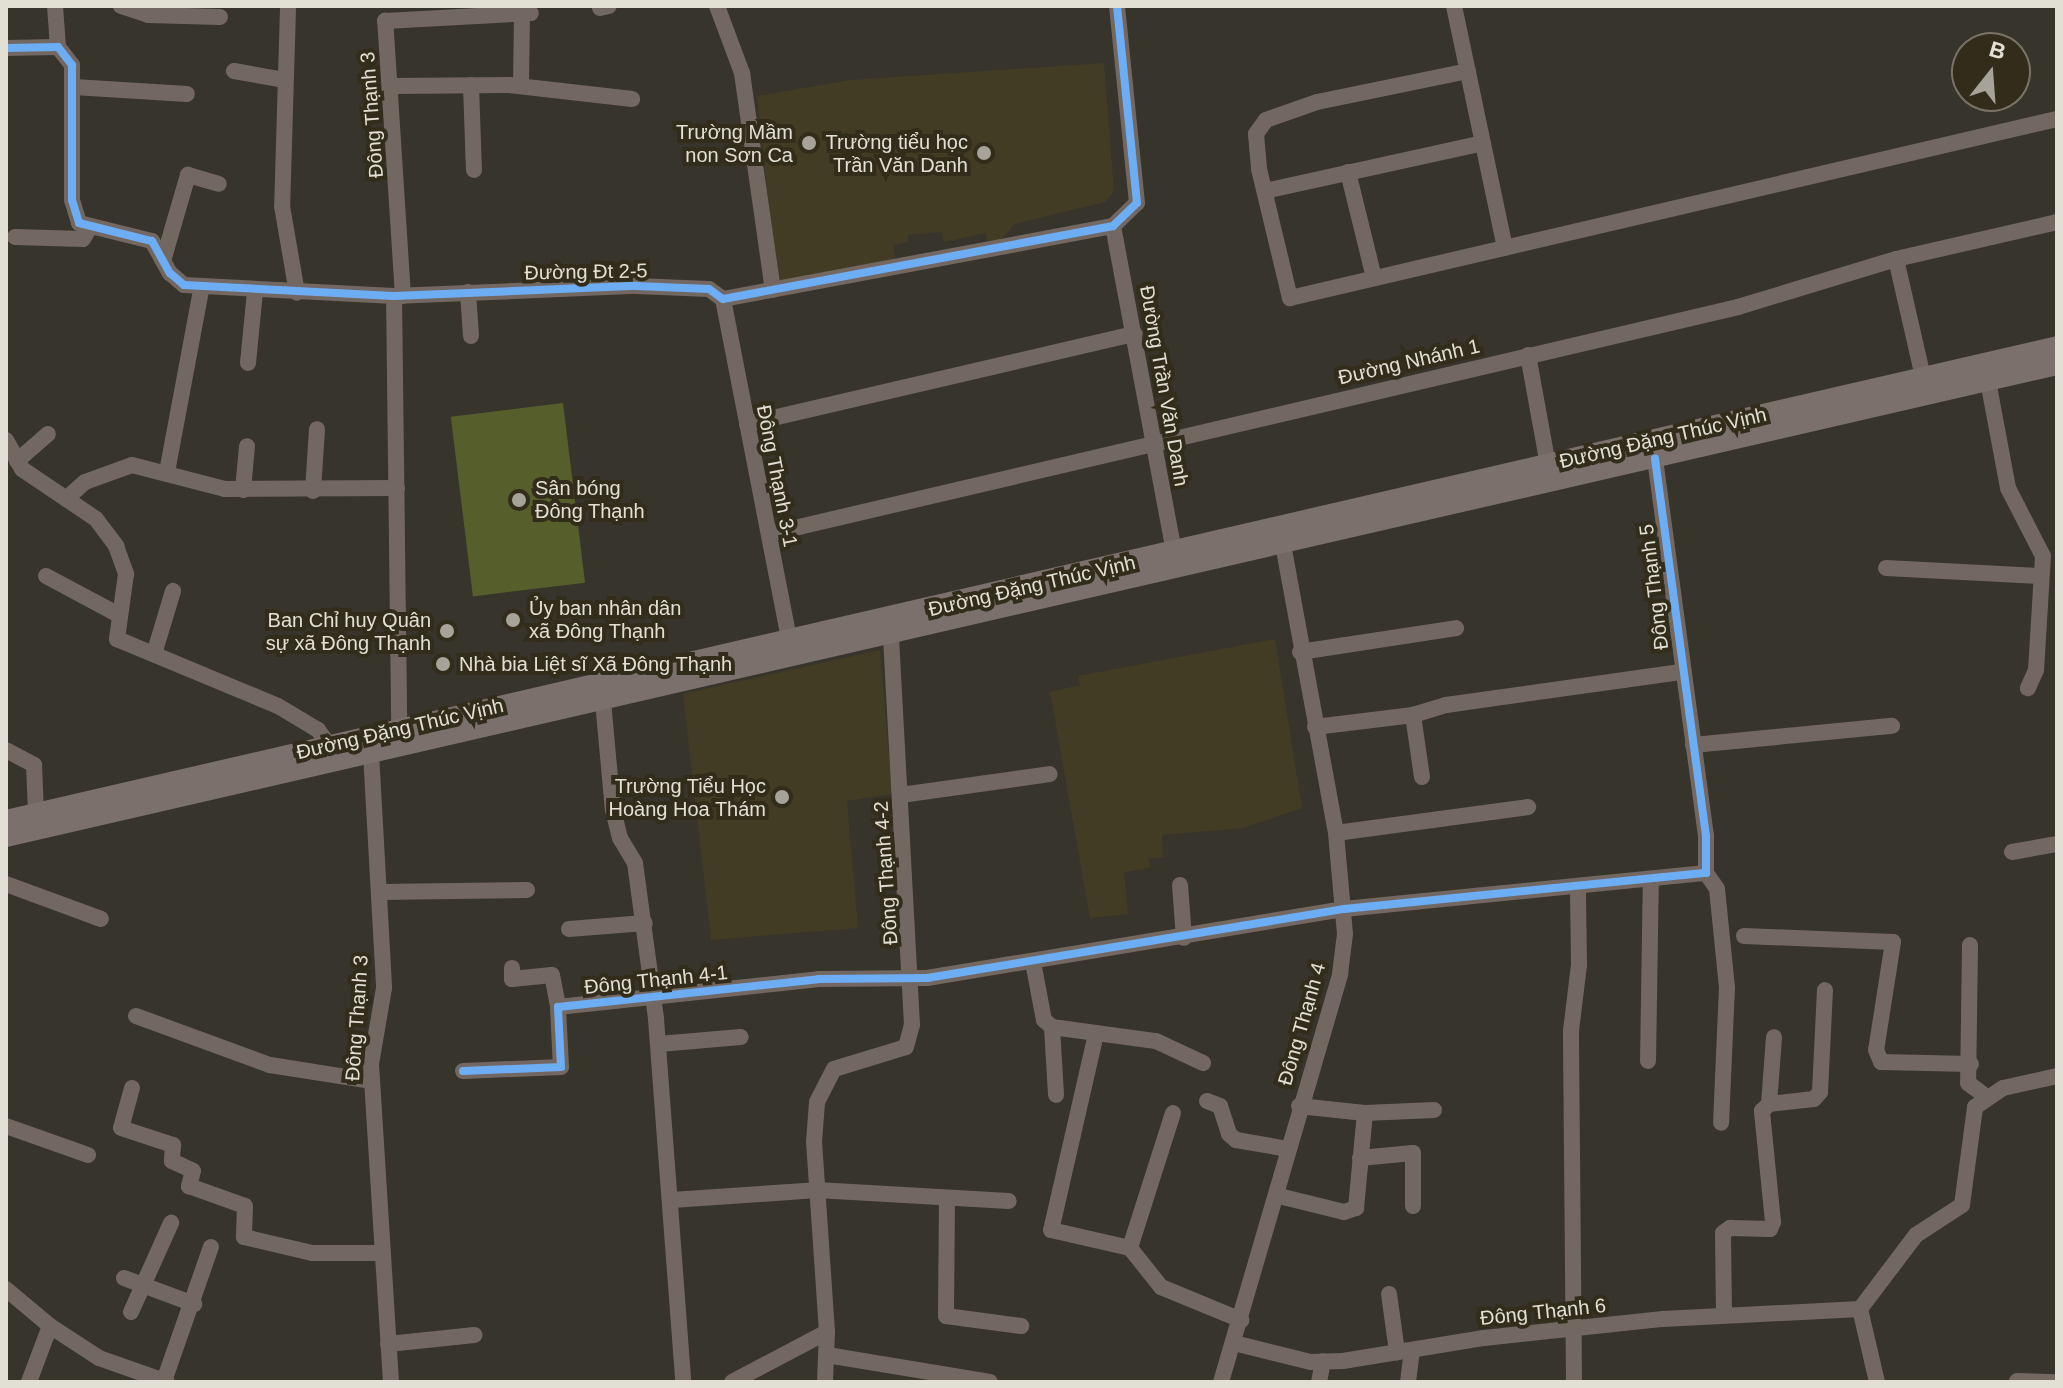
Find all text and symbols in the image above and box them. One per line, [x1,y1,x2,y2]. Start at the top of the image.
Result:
north arrow [1951,32,2031,112]
text: B [1986,36,2009,65]
street label: Đông Thạnh 3 [356,51,388,179]
place label: Trường Mầm non Sơn Ca [676,120,793,167]
place label: Trường tiểu học Trần Văn Danh [826,130,968,177]
marker: Trường Mầm non Sơn Ca [800,134,818,152]
marker: Trường tiểu học Trần Văn Danh [975,144,993,162]
street label: Đường Đt 2-5 [524,259,648,285]
street label: Đường Trần Văn Danh [1135,284,1193,488]
street label: Đường Nhánh 1 [1336,334,1482,390]
street label: Đường Đặng Thúc Vịnh [1557,402,1769,474]
street label: Đông Thạnh 3-1 [751,403,803,549]
place label: Sân bóng Đông Thạnh [535,476,645,523]
marker: Sân bóng Đông Thạnh [510,491,528,509]
street label: Đông Thạnh 5 [1634,523,1674,651]
street label: Đường Đặng Thúc Vịnh [926,550,1138,622]
place label: Ủy ban nhân dân xã Đông Thạnh [529,596,681,643]
place label: Ban Chỉ huy Quân sự xã Đông Thạnh [265,608,431,655]
marker: Ủy ban nhân dân xã Đông Thạnh [504,611,522,629]
marker: Ban Chỉ huy Quân sự xã Đông Thạnh [438,622,456,640]
place label: Nhà bia Liệt sĩ Xã Đông Thạnh [459,652,733,676]
marker: Nhà bia Liệt sĩ Xã Đông Thạnh [434,655,452,673]
street label: Đường Đặng Thúc Vịnh [294,693,506,765]
place label: Trường Tiểu Học Hoàng Hoa Thám [608,774,766,821]
marker: Trường Tiểu Học Hoàng Hoa Thám [773,788,791,806]
street label: Đông Thạnh 4-2 [869,800,903,946]
street label: Đông Thạnh 3 [341,954,373,1082]
street label: Đông Thạnh 4 [1273,960,1331,1088]
street label: Đông Thạnh 4-1 [583,961,729,999]
street label: Đông Thạnh 6 [1479,1293,1607,1331]

